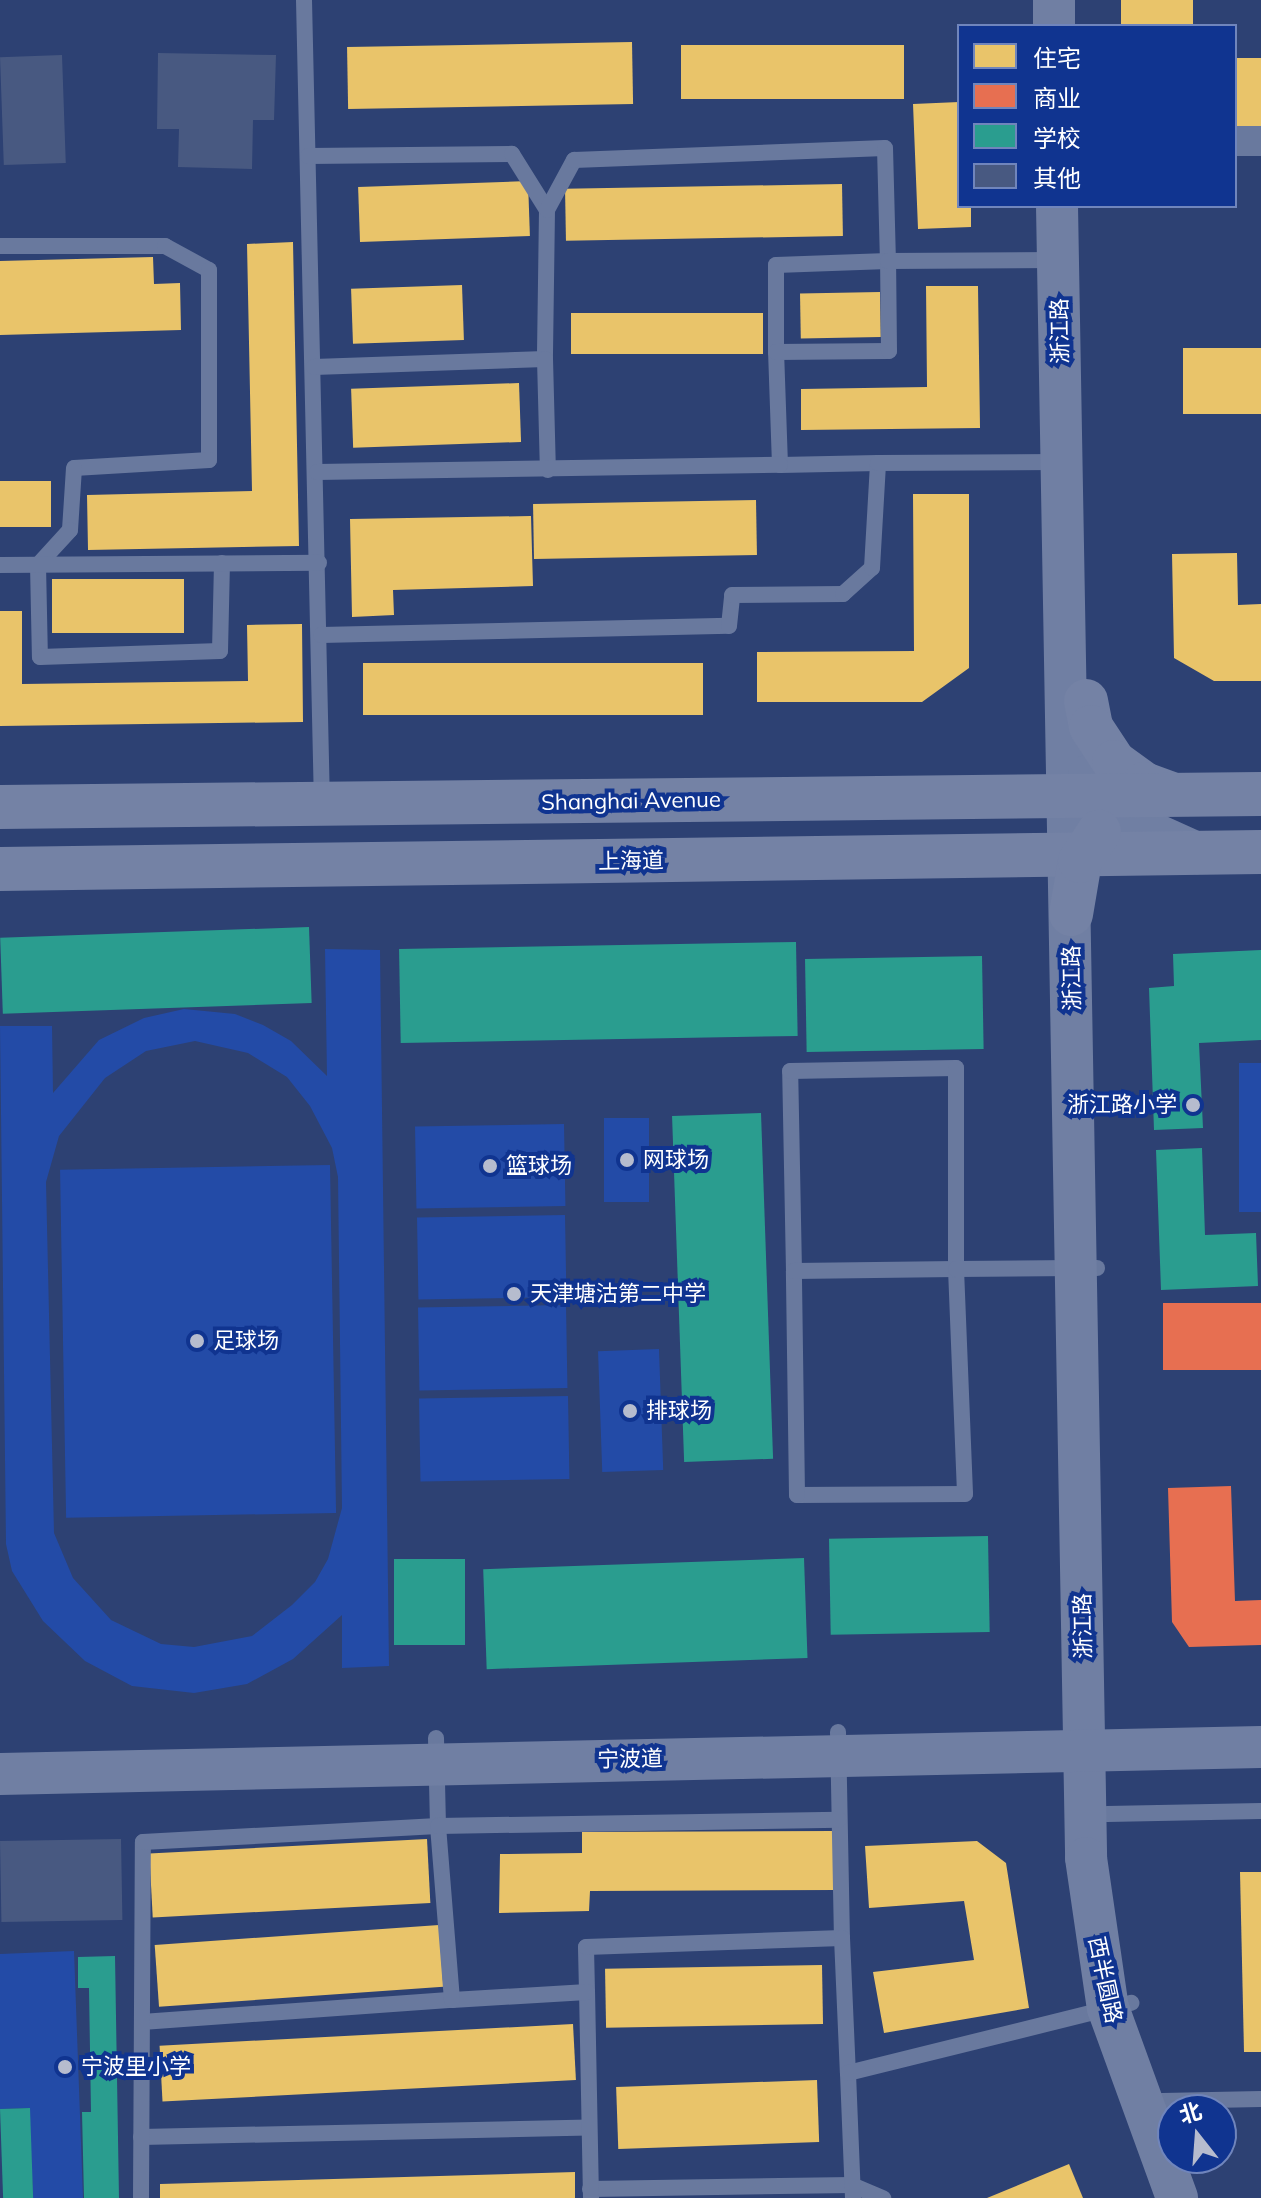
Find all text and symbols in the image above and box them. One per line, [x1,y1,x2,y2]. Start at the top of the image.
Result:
legend [957,24,1237,208]
text: 住宅 [1033,43,1081,73]
text: 商业 [1033,83,1081,113]
text: 学校 [1033,123,1081,153]
text: 其他 [1033,163,1081,193]
street label: 浙江路 [1046,298,1074,364]
street label: Shanghai Avenue [541,786,721,816]
street label: 上海道 [598,847,664,875]
street label: 浙江路 [1058,945,1086,1011]
place label: 浙江路小学 [1067,1092,1177,1118]
marker: 浙江路小学 [1184,1096,1202,1114]
place label: 网球场 [643,1147,709,1173]
marker: 网球场 [618,1151,636,1169]
place label: 篮球场 [506,1153,572,1179]
marker: 篮球场 [481,1157,499,1175]
place label: 天津塘沽第二中学 [530,1281,706,1307]
marker: 天津塘沽第二中学 [505,1285,523,1303]
place label: 足球场 [213,1328,279,1354]
marker: 足球场 [188,1332,206,1350]
place label: 排球场 [646,1398,712,1424]
marker: 排球场 [621,1402,639,1420]
street label: 浙江路 [1069,1593,1097,1659]
street label: 宁波道 [597,1745,663,1773]
street label: 西半圆路 [1083,1934,1127,2026]
place label: 宁波里小学 [81,2054,191,2080]
marker: 宁波里小学 [56,2058,74,2076]
north arrow [1157,2094,1237,2174]
text: 北 [1176,2096,1205,2130]

